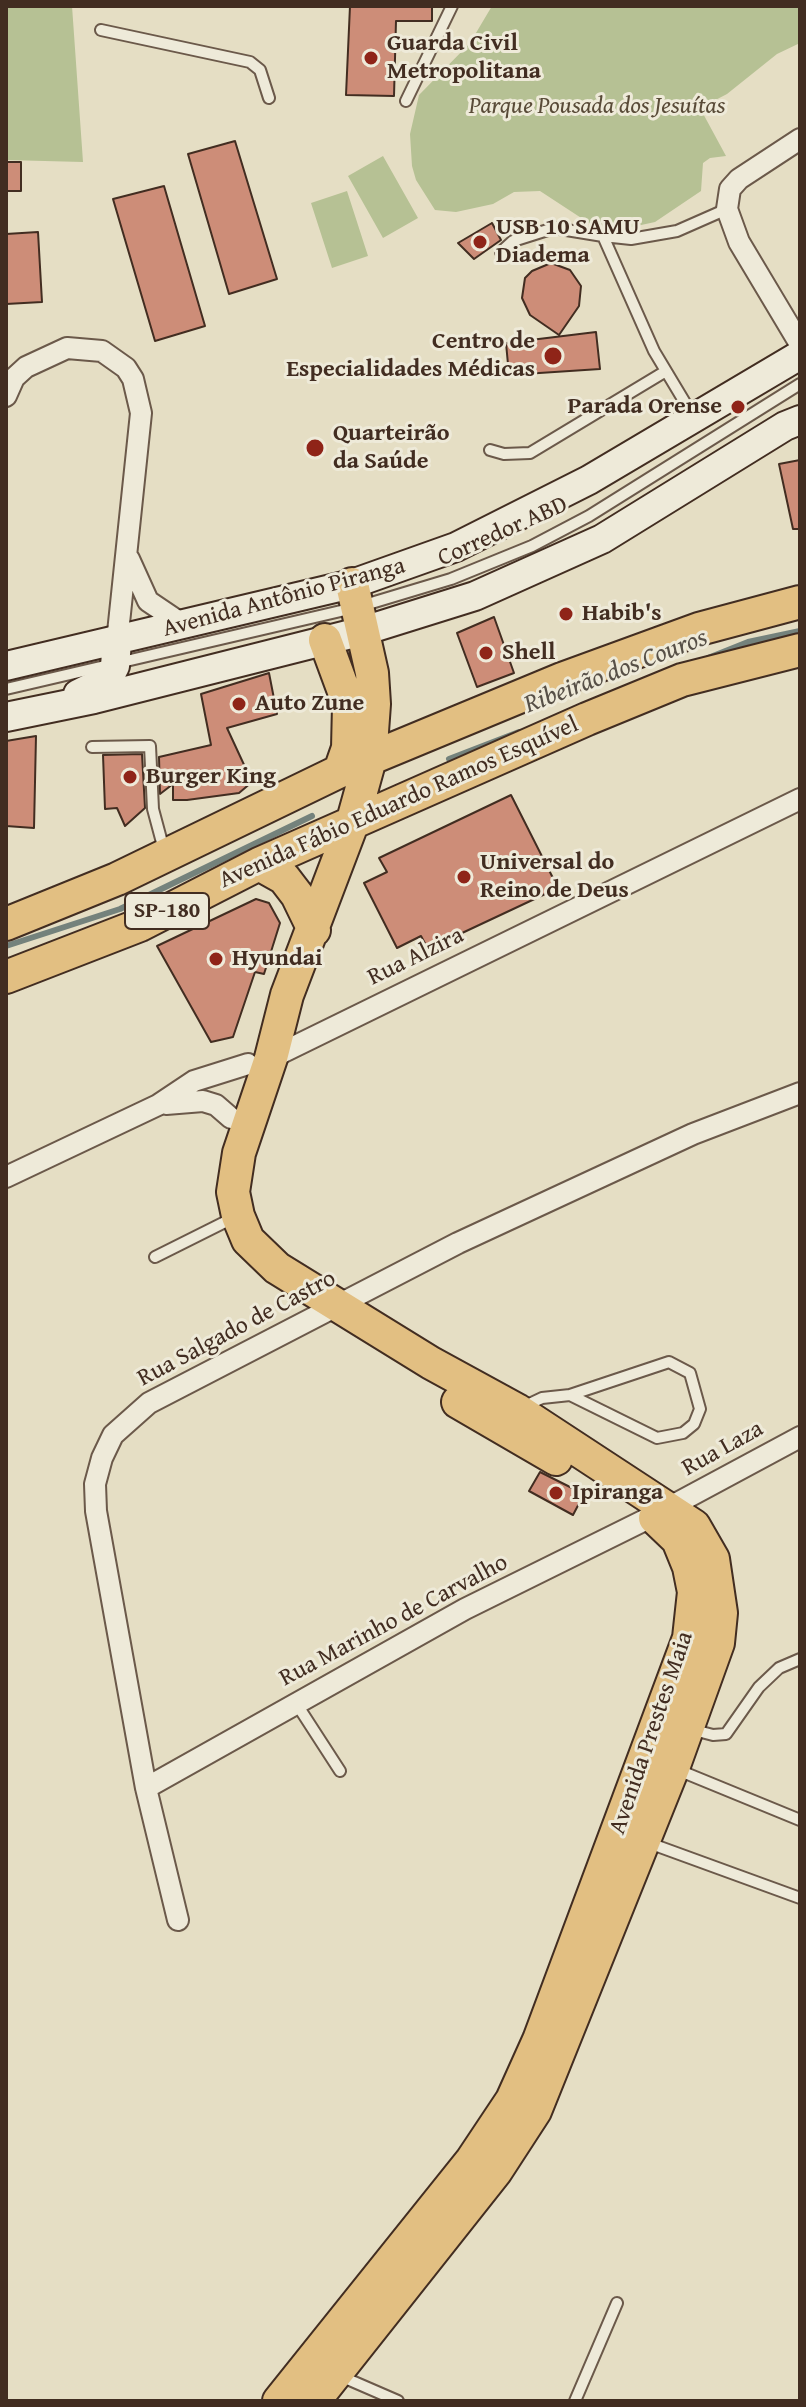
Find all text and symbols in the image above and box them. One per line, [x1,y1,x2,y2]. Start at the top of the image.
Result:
place label: Guarda Civil Metropolitana [387,30,541,86]
marker: Guarda Civil Metropolitana [362,49,380,67]
park label: Parque Pousada dos Jesuítas [469,93,725,121]
place label: USB 10 SAMU Diadema [496,214,640,270]
marker: USB 10 SAMU Diadema [471,233,489,251]
place label: Centro de Especialidades Médicas [286,328,535,384]
marker: Centro de Especialidades Médicas [542,345,564,367]
place label: Parada Orense [567,393,722,421]
marker: Parada Orense [729,398,747,416]
place label: Quarteirão da Saúde [333,420,450,476]
marker: Quarteirão da Saúde [304,437,326,459]
street label: Corredor ABD [434,491,572,573]
street label: Avenida Antônio Piranga [160,552,408,644]
place label: Habib's [582,600,662,628]
marker: Habib's [557,605,575,623]
water label: Ribeirão dos Couros [520,623,712,721]
place label: Shell [502,639,555,667]
marker: Shell [477,644,495,662]
place label: Auto Zune [255,690,364,718]
marker: Auto Zune [230,695,248,713]
street label: Avenida Fábio Eduardo Ramos Esquível [215,711,583,895]
place label: Burger King [146,763,276,791]
marker: Burger King [121,768,139,786]
place label: Universal do Reino de Deus [480,849,629,905]
marker: Universal do Reino de Deus [455,868,473,886]
road number: SP-180 [125,893,209,929]
street label: Rua Alzira [363,921,469,993]
place label: Hyundai [232,945,322,973]
marker: Hyundai [207,950,225,968]
street label: Rua Salgado de Castro [133,1265,341,1393]
street label: Rua Laza [677,1415,769,1483]
place label: Ipiranga [572,1479,663,1507]
marker: Ipiranga [547,1484,565,1502]
street label: Rua Marinho de Carvalho [275,1549,513,1693]
street label: Avenida Prestes Maia [604,1628,700,1838]

